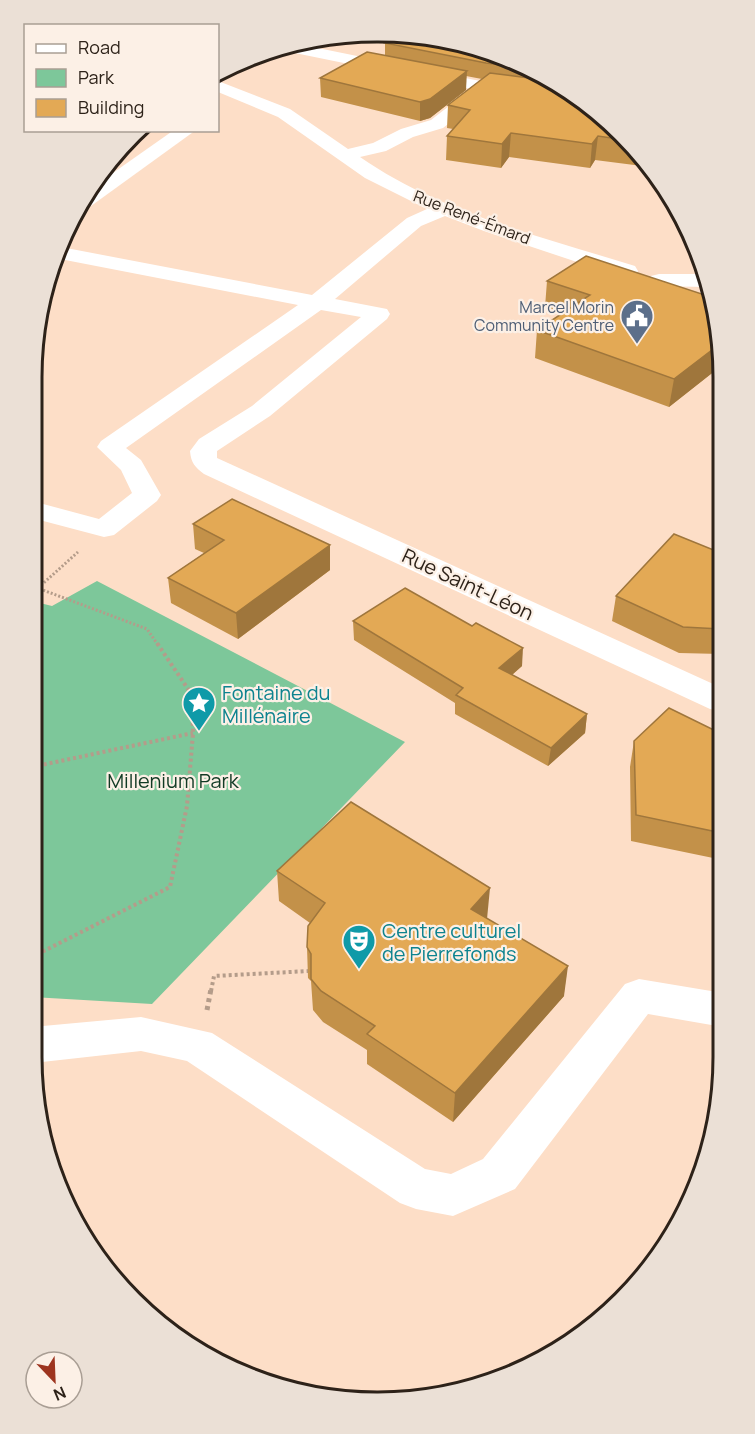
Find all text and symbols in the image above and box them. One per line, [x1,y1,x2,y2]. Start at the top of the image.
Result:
legend [24,24,219,132]
text: Road [78,35,121,59]
text: Park [78,65,115,89]
text: Building [78,95,144,119]
street label: Rue René-Émard [410,185,534,249]
place label: Marcel Morin Community Centre [474,296,614,336]
public building icon: Marcel Morin Community Centre [619,298,655,345]
street label: Rue Saint-Léon [398,542,538,626]
place label: Fontaine du Millénaire [222,679,331,729]
place icon: Fontaine du Millénaire [181,685,217,732]
park label: Millenium Park [107,767,240,794]
place label: Centre culturel de Pierrefonds [382,917,521,967]
theatre icon: Centre culturel de Pierrefonds [341,923,377,970]
north arrow [24,1350,84,1410]
text: N [50,1381,69,1406]

